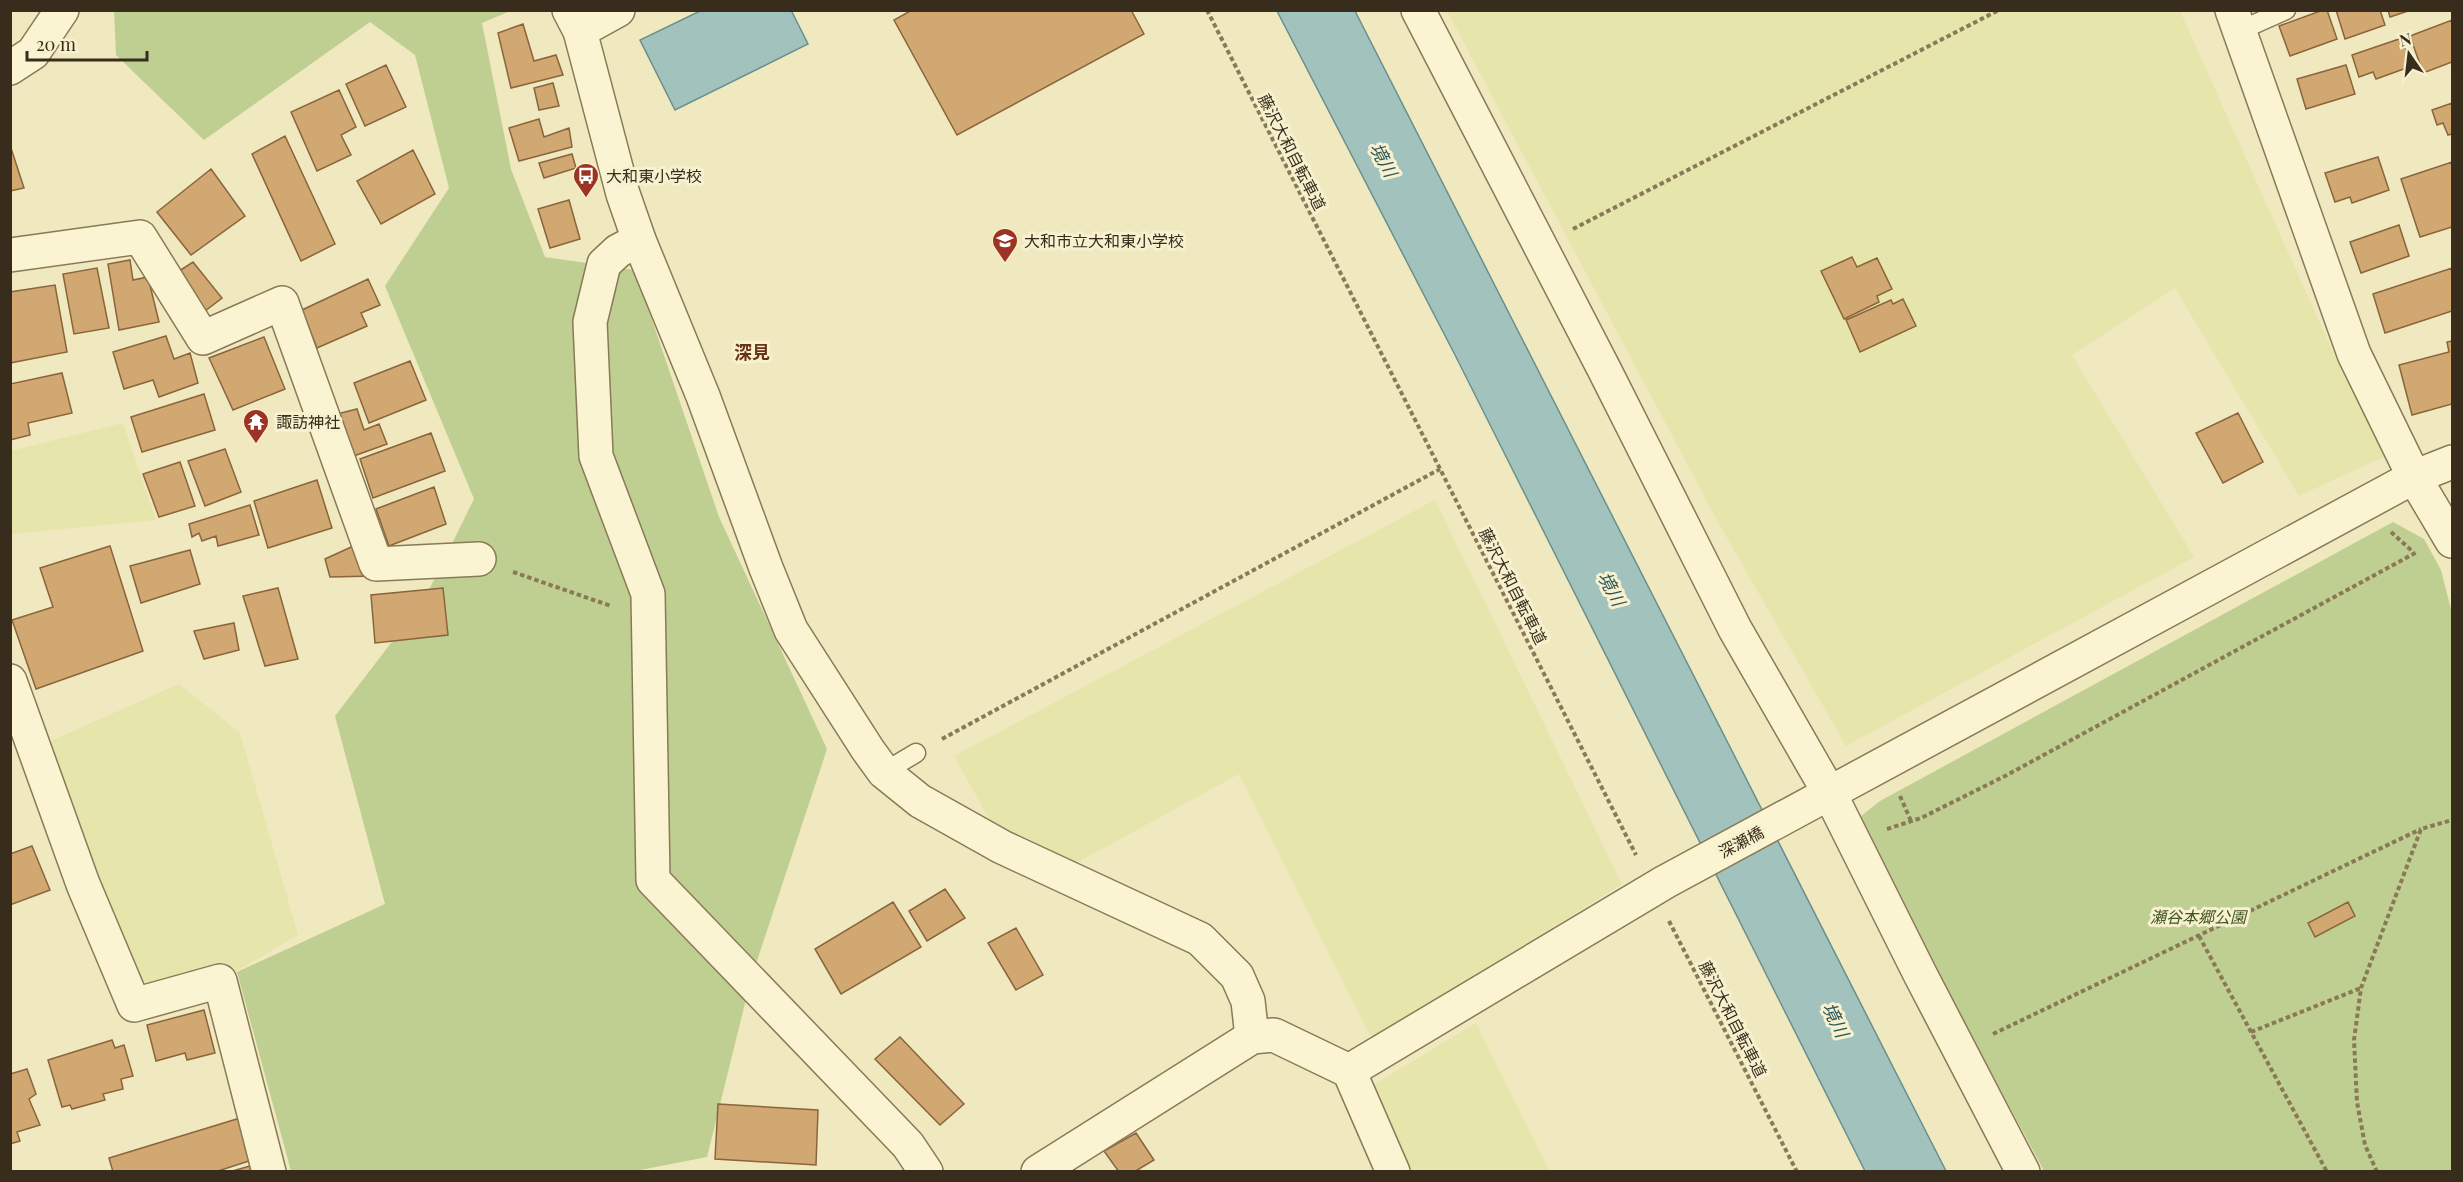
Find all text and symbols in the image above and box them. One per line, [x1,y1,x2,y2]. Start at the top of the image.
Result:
scale bar [27,24,147,62]
north arrow [2379,24,2439,84]
text: N [2397,27,2414,51]
text: 20 m [36,32,76,56]
street label: 藤沢大和自転車道 [1254,90,1331,214]
water label: 境川 [1365,138,1404,183]
bus stop icon: 大和東小学校 [571,161,601,199]
place label: 大和東小学校 [606,165,702,186]
school or university icon: 大和市立大和東小学校 [990,226,1020,264]
place label: 大和市立大和東小学校 [1024,230,1184,251]
district label: 深見 [734,340,770,364]
temple icon: 諏訪神社 [241,407,271,445]
place label: 諏訪神社 [276,411,340,432]
street label: 藤沢大和自転車道 [1475,524,1552,648]
water label: 境川 [1593,567,1632,612]
street label: 深瀬橋 [1715,821,1767,862]
park label: 瀬谷本郷公園 [2150,906,2248,927]
street label: 藤沢大和自転車道 [1695,957,1772,1081]
water label: 境川 [1817,998,1855,1043]

